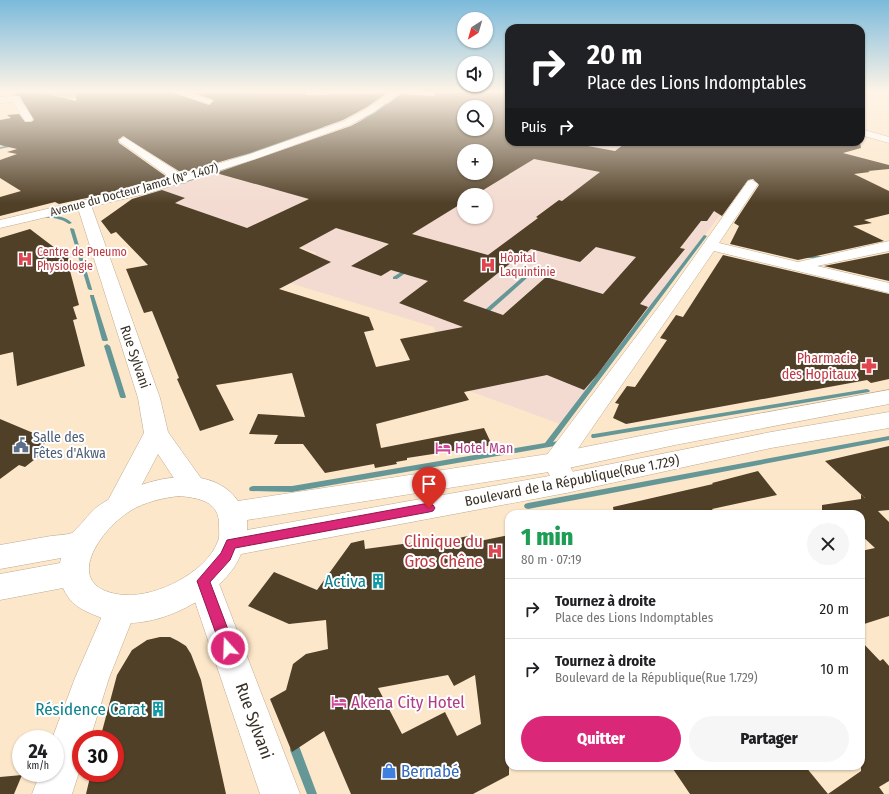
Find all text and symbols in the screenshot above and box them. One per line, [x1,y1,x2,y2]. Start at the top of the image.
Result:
north arrow [457,12,493,48]
map controls [457,12,493,224]
text: 20 m [587,38,642,71]
icon: right [521,40,573,92]
button: sound [457,56,493,92]
text: Place des Lions Indomptables [587,72,806,94]
button: search [457,100,493,136]
icon: right [555,116,577,138]
text: Puis [521,118,547,136]
button: + [457,144,493,180]
street label: Avenue du Docteur Jamot (N° 1.407) [48,161,220,219]
button: − [457,188,493,224]
place label: Centre de Pneumo Physiologie [37,245,127,273]
hospital icon: Centre de Pneumo Physiologie [16,250,34,268]
place label: Hôpital Laquintinie [500,251,555,279]
hospital icon: Hôpital Laquintinie [479,256,497,274]
street label: Rue Sylvani [116,323,154,391]
place label: Pharmacie des Hopitaux [782,350,858,383]
pharmacy icon: Pharmacie des Hopitaux [860,357,878,375]
place label: Salle des Fêtes d'Akwa [33,429,106,462]
public building icon: Salle des Fêtes d'Akwa [12,436,30,454]
hotel icon: Hotel Man [434,439,452,457]
place label: Hotel Man [455,440,513,457]
street label: Boulevard de la République(Rue 1.729) [463,452,681,510]
pin [412,467,446,508]
icon: arrive [418,473,440,495]
text: 1 min [521,523,573,551]
button: close [807,523,849,565]
place label: Clinique du Gros Chêne [404,531,483,572]
hospital icon: Clinique du Gros Chêne [486,542,504,560]
text: 80 m · 07:19 [521,552,582,567]
place label: Activa [324,571,366,592]
building icon: Activa [369,572,387,590]
text: Tournez à droite [555,592,656,610]
icon: right [521,598,543,620]
text: 20 m [820,600,849,618]
text: Place des Lions Indomptables [555,610,713,625]
position arrow [207,627,249,669]
text: Tournez à droite [555,652,656,670]
icon: right [521,658,543,680]
text: 10 m [820,660,849,678]
text: Boulevard de la République(Rue 1.729) [555,670,758,685]
street label: Rue Sylvani [231,680,277,762]
place label: Akena City Hotel [351,692,465,713]
hotel icon: Akena City Hotel [330,693,348,711]
place label: Résidence Carat [35,699,146,720]
building icon: Résidence Carat [149,700,167,718]
button: Quitter [521,716,681,762]
button: Partager [689,716,849,762]
speed limit sign: 30 [72,730,124,782]
text: 24 [28,739,48,763]
text: km/h [27,760,49,772]
place label: Bernabé [401,761,459,782]
shop icon: Bernabé [380,762,398,780]

